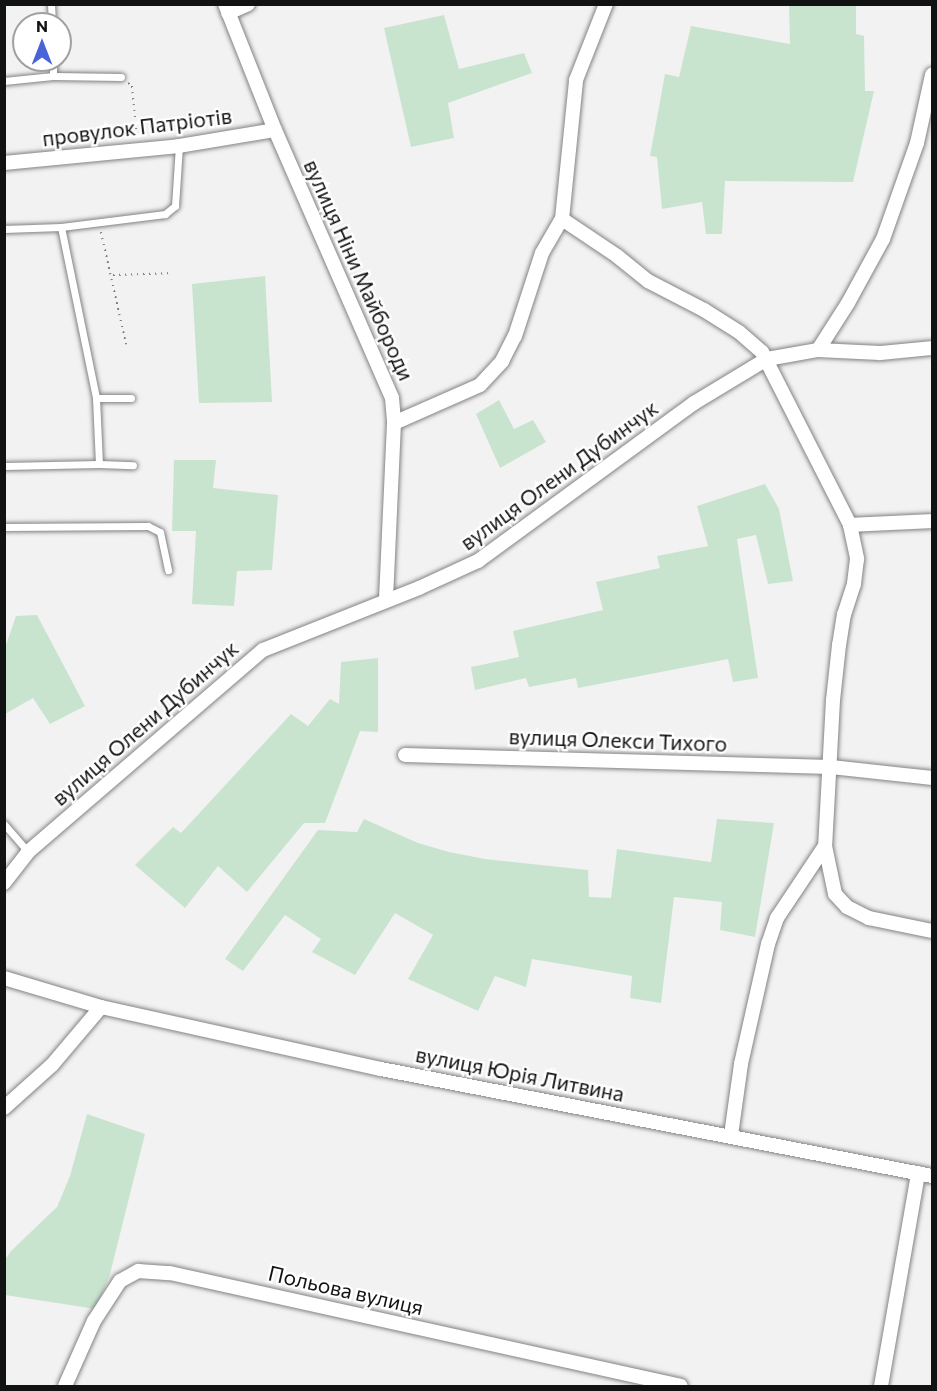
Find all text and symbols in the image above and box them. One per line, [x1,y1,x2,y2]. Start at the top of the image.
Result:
north arrow [12,12,72,72]
text: N [36,16,48,35]
street label: провулок Патріотів [41,103,233,151]
street label: вулиця Ніни Майбороди [299,156,419,384]
street label: вулиця Олени Дубинчук [455,395,663,555]
street label: вулиця Олени Дубинчук [47,635,243,811]
street label: вулиця Олекси Тихого [508,724,728,756]
street label: вулиця Юрія Литвина [414,1041,626,1107]
street label: Польова вулиця [266,1260,426,1320]

